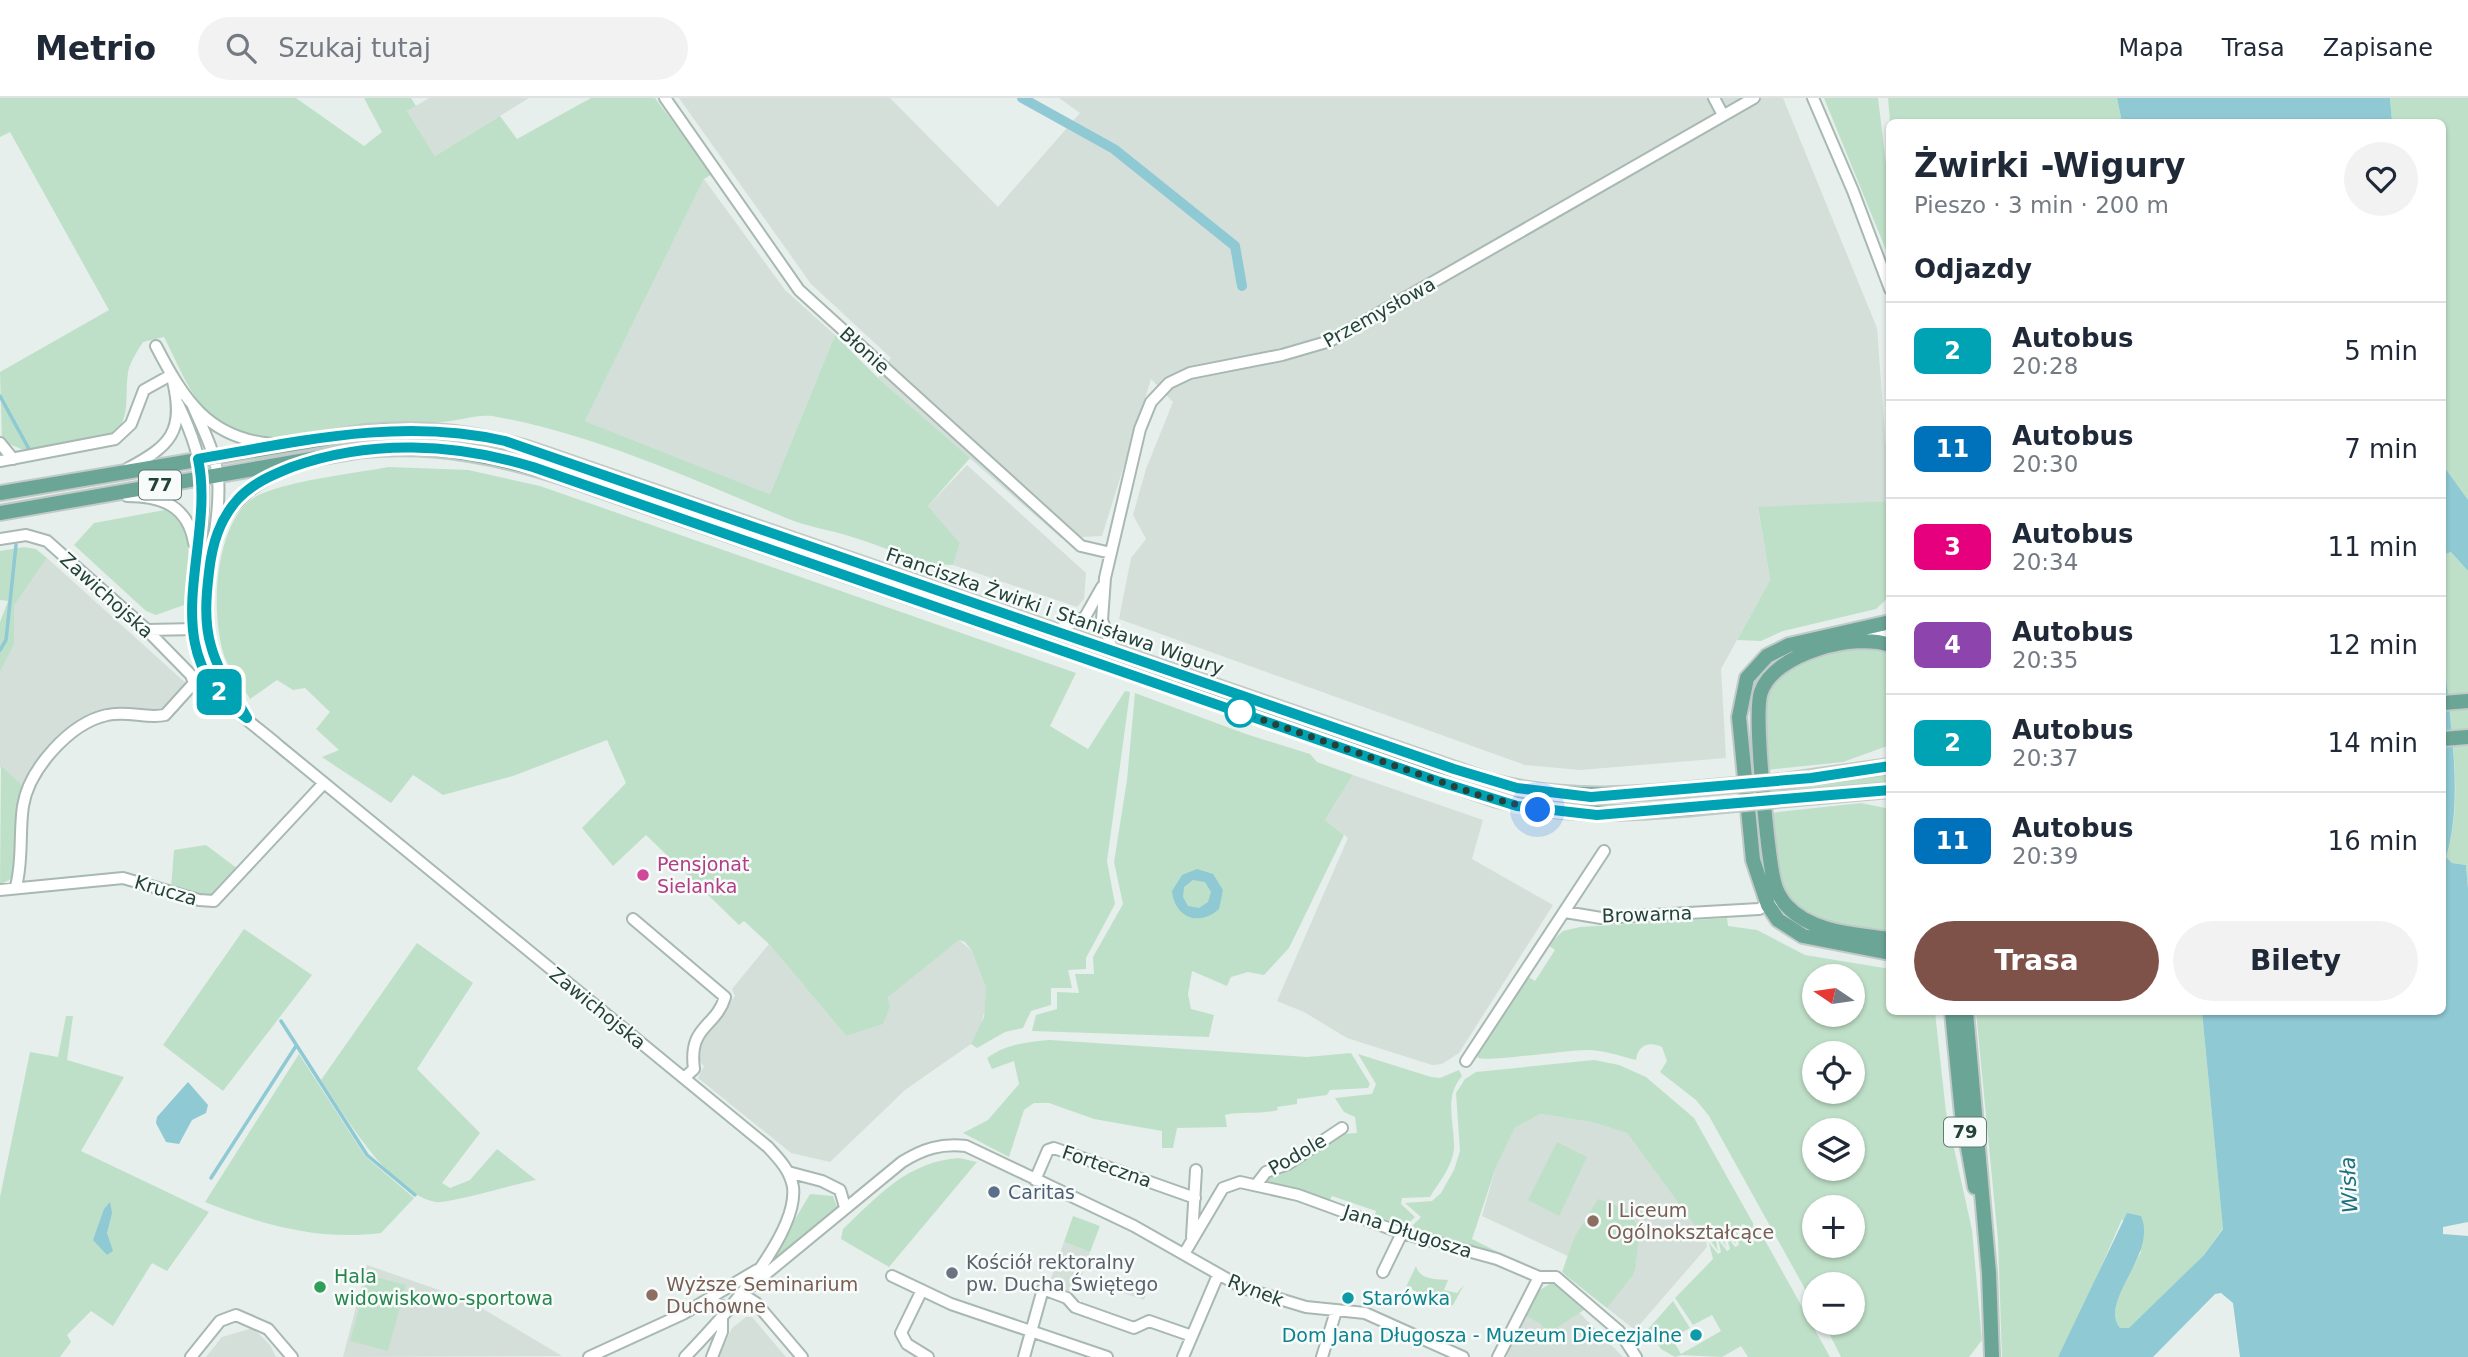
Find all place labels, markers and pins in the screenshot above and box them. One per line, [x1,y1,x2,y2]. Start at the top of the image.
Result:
unlabelled marker [1225,697,1255,727]
place label: Pensjonat Sielanka [657,853,749,897]
marker: Pensjonat Sielanka [635,867,651,883]
place label: Caritas [1008,1181,1075,1203]
marker: Caritas [986,1184,1002,1200]
place label: I Liceum Ogólnokształcące [1607,1199,1774,1243]
marker: I Liceum Ogólnokształcące [1585,1213,1601,1229]
place label: Kościół rektoralny pw. Ducha Świętego [966,1251,1158,1295]
place label: Hala widowiskowo-sportowa [334,1265,553,1309]
marker: Kościół rektoralny pw. Ducha Świętego [944,1265,960,1281]
place label: Wyższe Seminarium Duchowne [666,1273,858,1317]
marker: Hala widowiskowo-sportowa [312,1279,328,1295]
marker: Wyższe Seminarium Duchowne [644,1287,660,1303]
place label: Starówka [1362,1287,1450,1309]
marker: Starówka [1340,1290,1356,1306]
place label: Dom Jana Długosza - Muzeum Diecezjalne [1282,1324,1682,1346]
marker: Dom Jana Długosza - Muzeum Diecezjalne [1688,1327,1704,1343]

